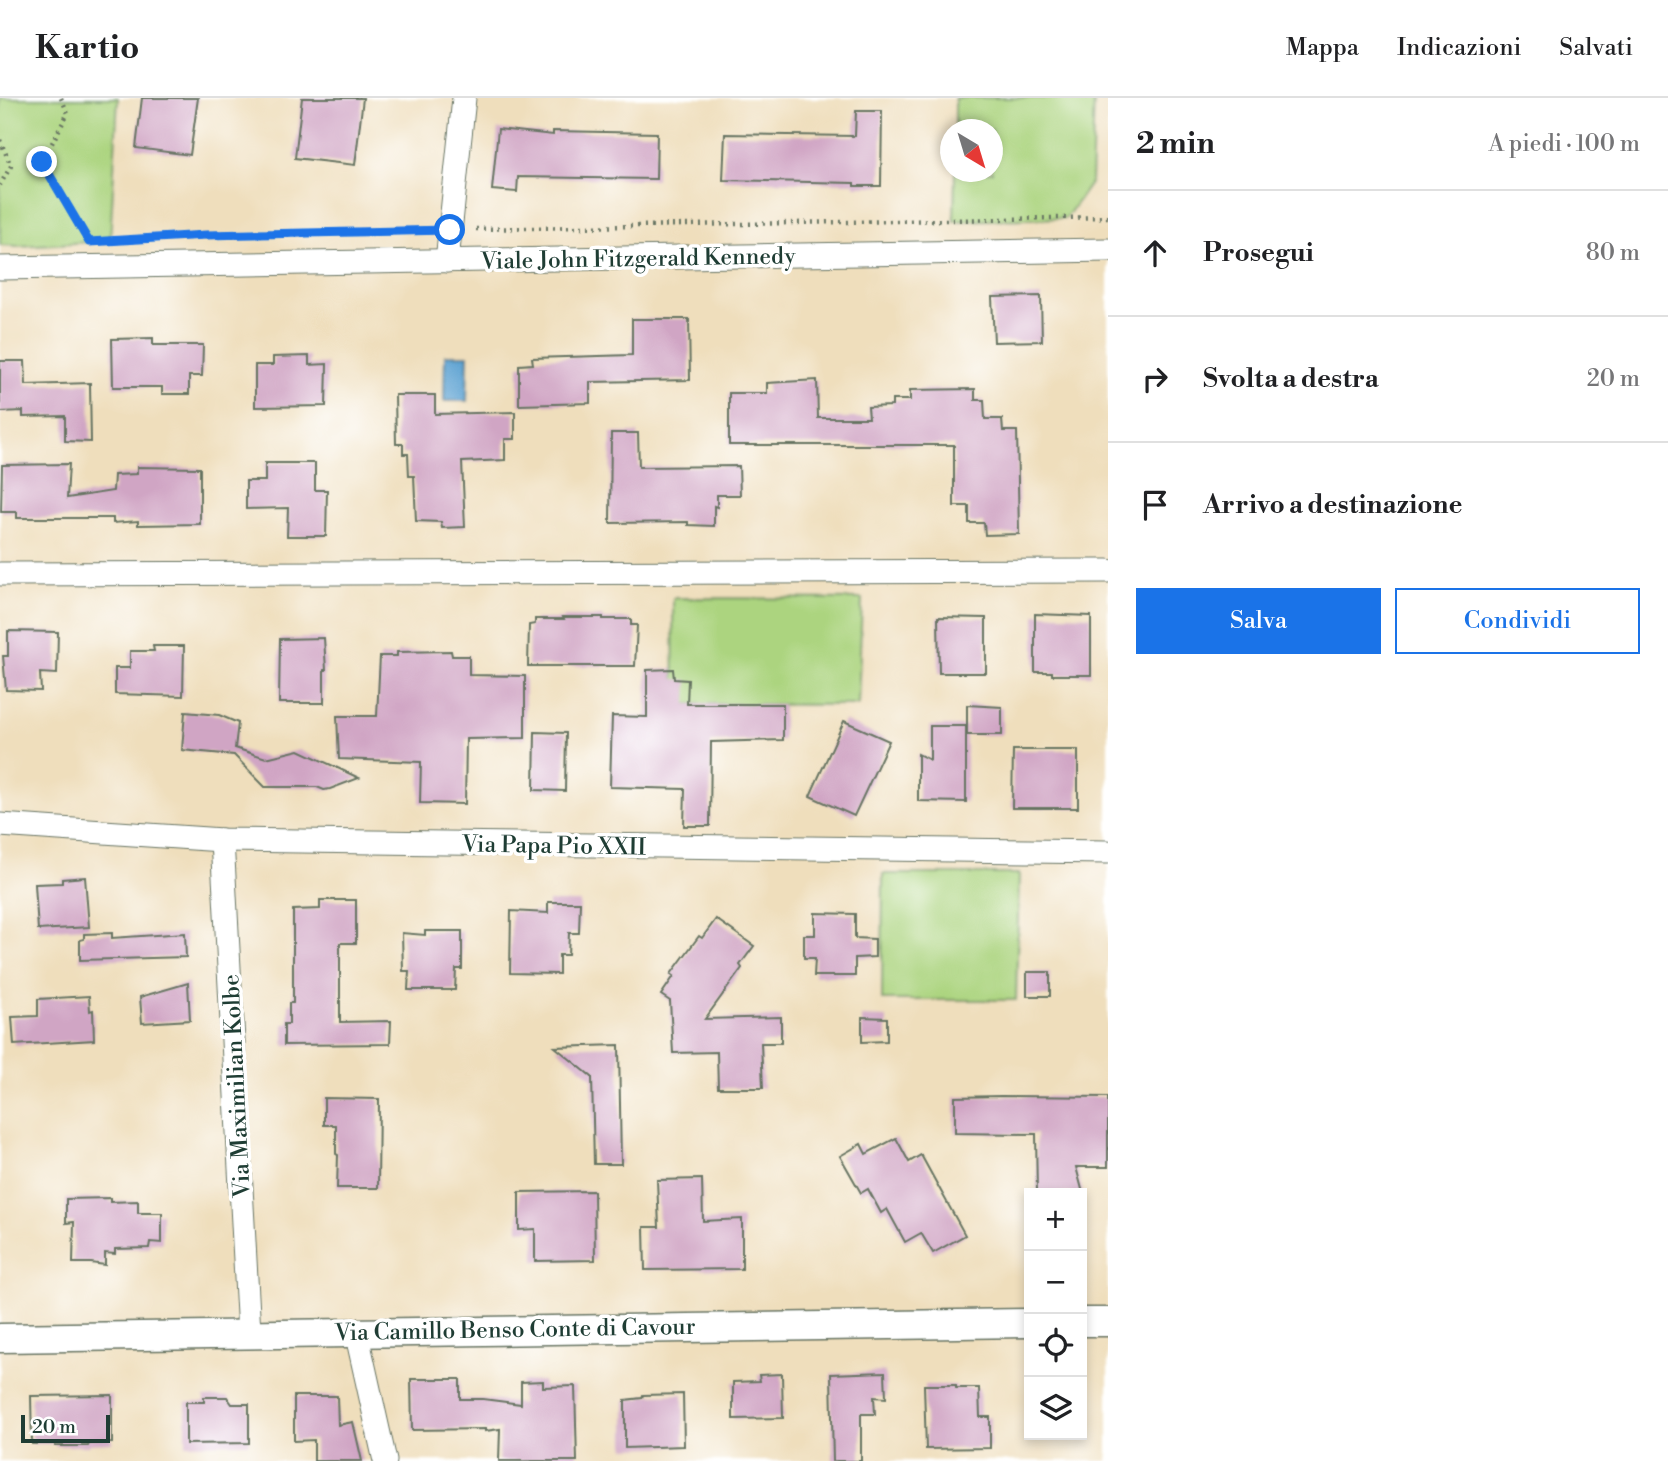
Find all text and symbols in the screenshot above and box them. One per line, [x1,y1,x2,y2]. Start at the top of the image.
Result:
text: Kartio [35,28,139,69]
text: Mappa [1286,33,1359,63]
text: Indicazioni [1397,33,1521,63]
text: Salvati [1559,33,1633,63]
north arrow [940,119,1003,182]
text: 2 min [1136,125,1215,163]
text: A piedi · 100 m [1488,130,1640,158]
route end [26,146,57,177]
route start [434,214,465,245]
icon: ahead [1136,234,1174,272]
text: Prosegui [1203,237,1314,269]
text: 80 m [1586,239,1640,267]
street label: Viale John Fitzgerald Kennedy [479,242,797,276]
icon: right [1136,360,1174,398]
text: Svolta a destra [1203,363,1379,395]
text: 20 m [1587,365,1640,393]
icon: arrive [1136,486,1174,524]
text: Arrivo a destinazione [1203,489,1462,521]
button: Salva [1136,588,1381,654]
button: Condividi [1395,588,1640,654]
street label: Via Papa Pio XXII [461,830,647,862]
street label: Via Maximilian Kolbe [217,974,257,1199]
map controls [1024,1188,1087,1440]
button: + [1024,1188,1087,1251]
button: − [1024,1251,1087,1314]
street label: Via Camillo Benso Conte di Cavour [333,1313,696,1347]
button: locate [1024,1314,1087,1377]
button: layers [1024,1377,1087,1440]
scale bar [21,1412,110,1444]
text: 20 m [32,1415,76,1439]

